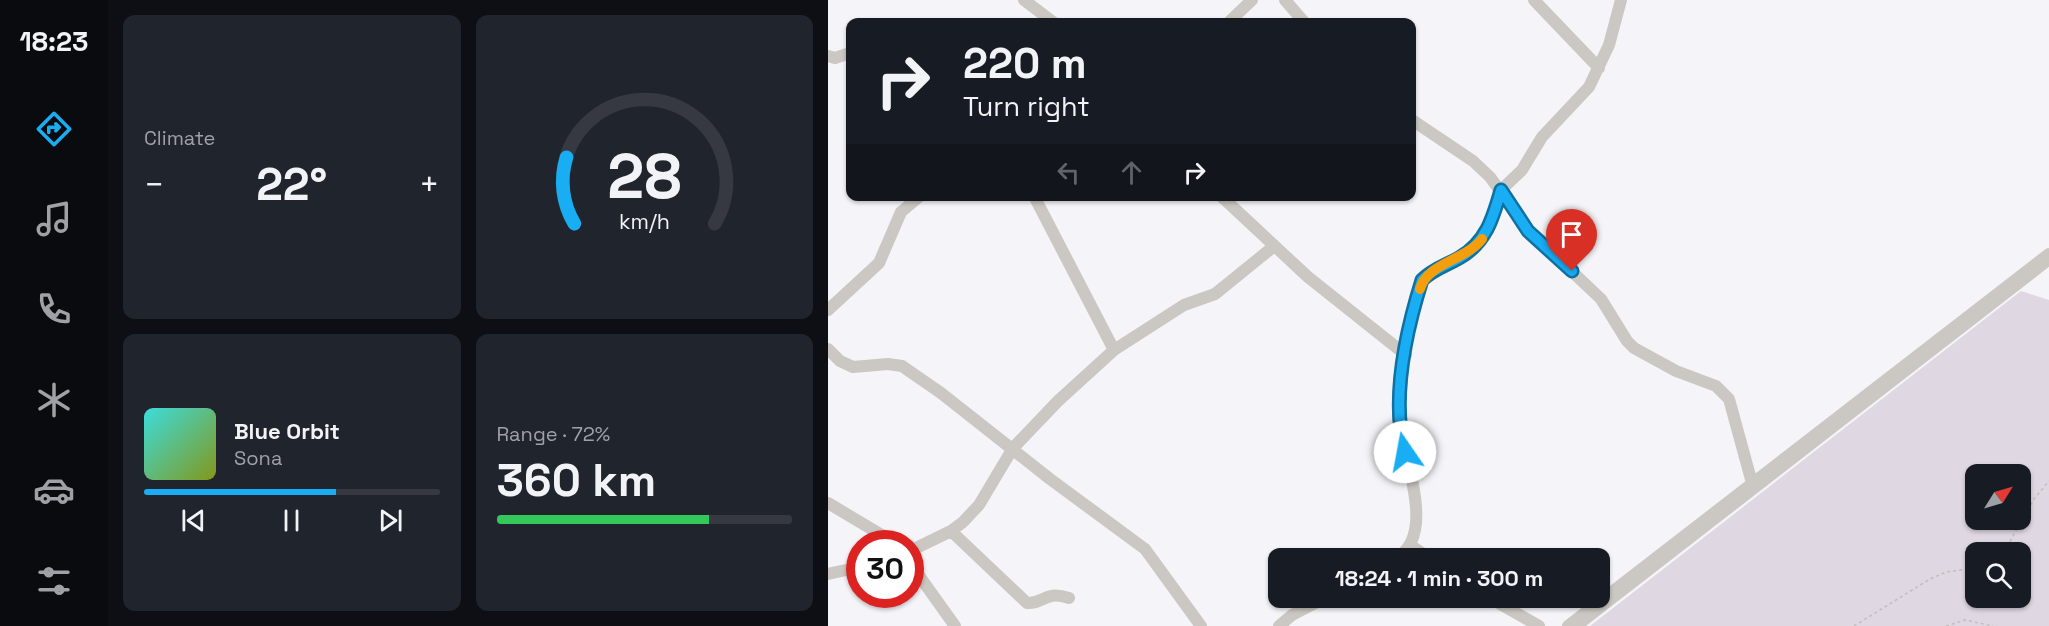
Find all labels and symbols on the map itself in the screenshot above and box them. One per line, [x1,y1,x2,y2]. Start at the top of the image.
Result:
pin [1546,209,1597,271]
position arrow [1373,420,1437,484]
north arrow [1965,464,2031,530]
speed limit sign: 30 [846,530,924,608]

